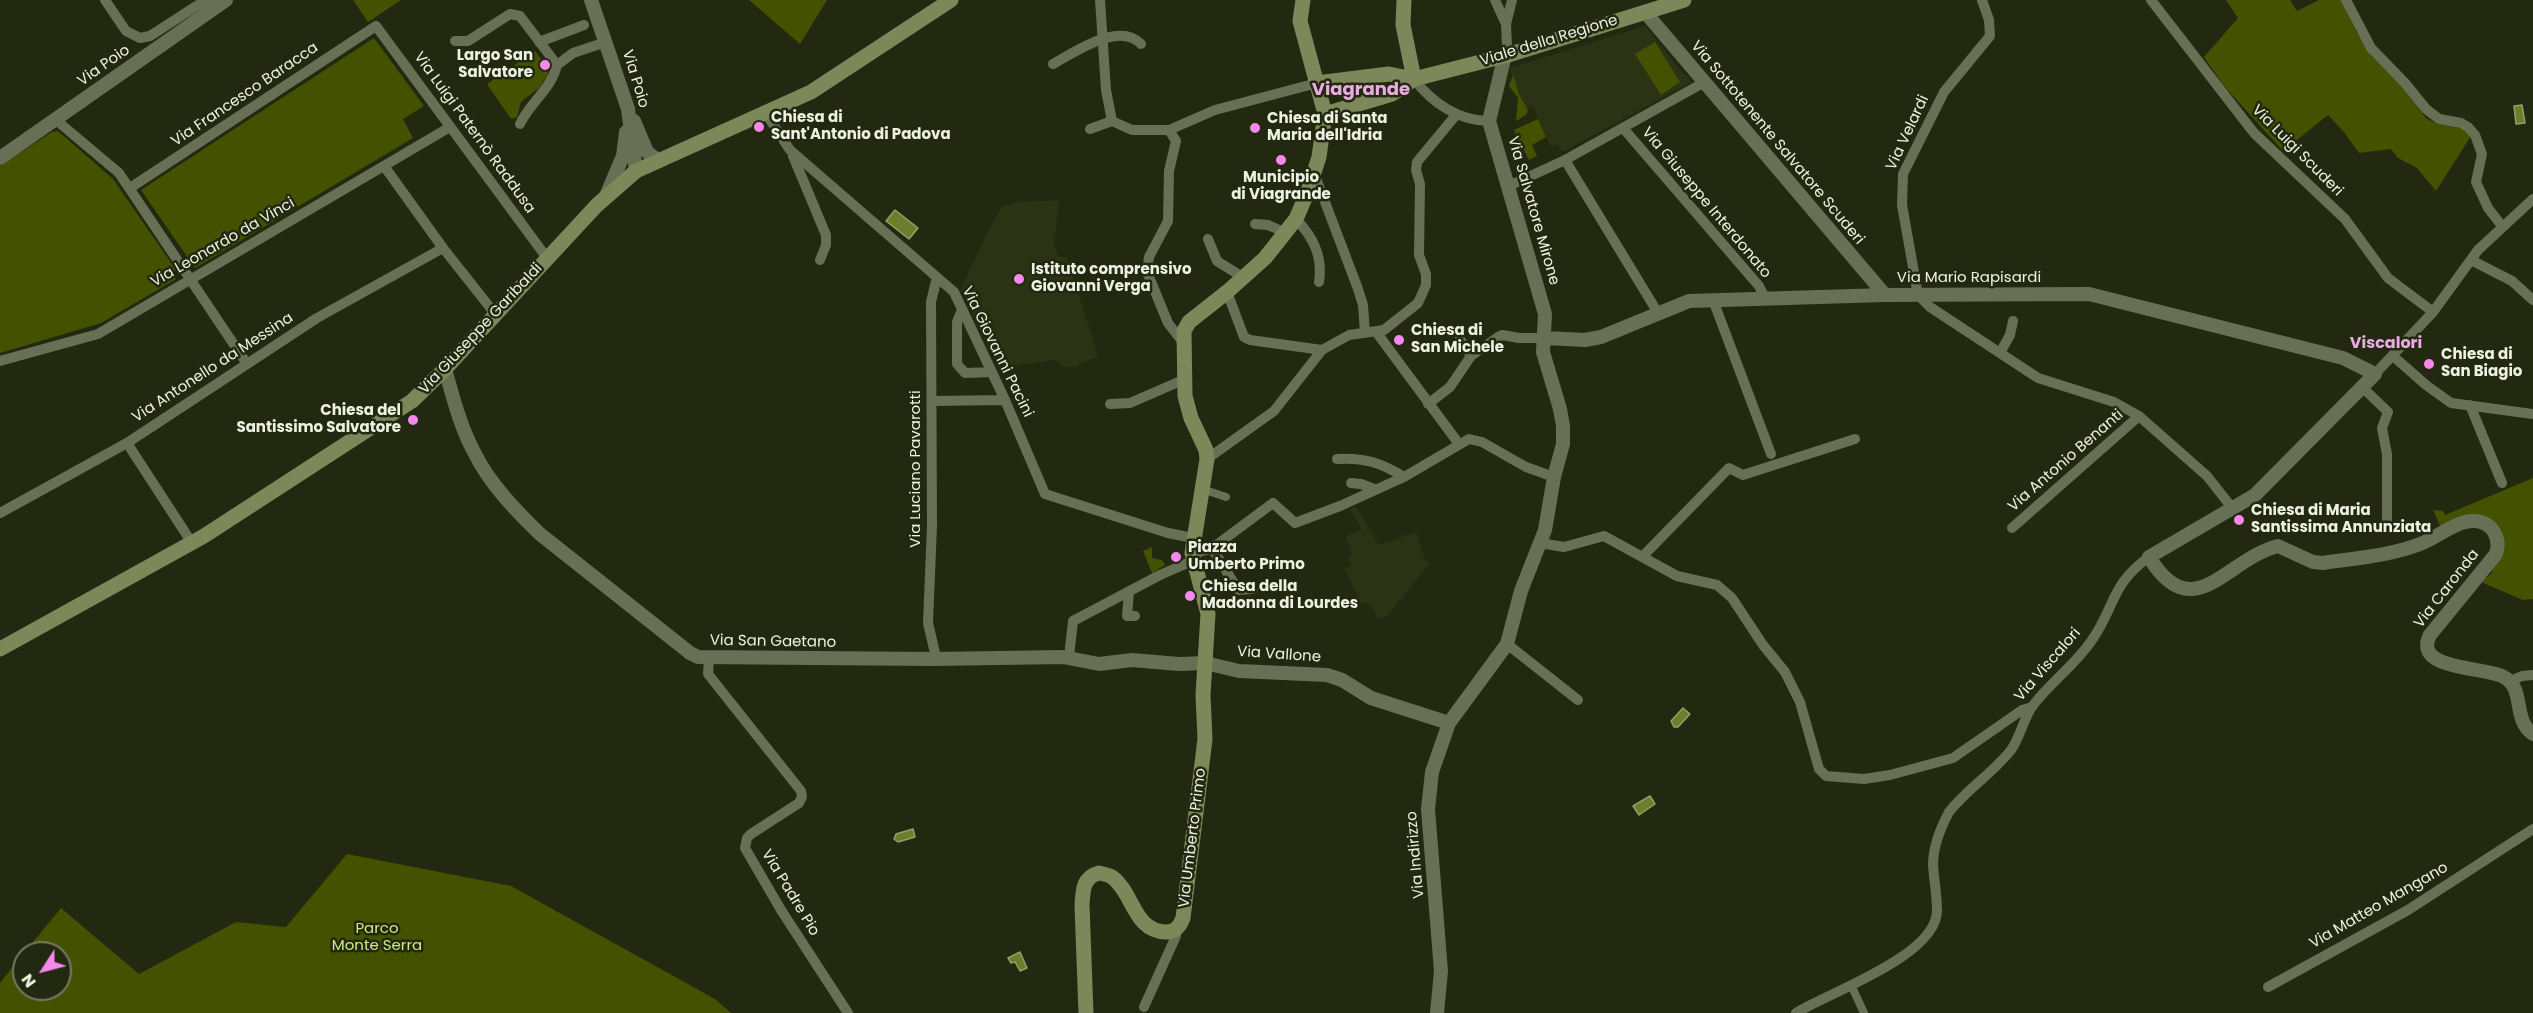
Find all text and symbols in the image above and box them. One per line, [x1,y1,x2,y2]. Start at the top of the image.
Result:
street label: Viale della Regione [1478,12,1620,70]
street label: Via Sottotenente Salvatore Scuderi [1686,38,1868,248]
street label: Via Francesco Baracca [168,39,322,151]
street label: Via Poio [74,42,134,90]
place label: Largo San Salvatore [457,47,533,82]
street label: Via Poio [618,48,652,110]
street label: Via Luigi Paternò Raddusa [409,49,539,217]
marker: Largo San Salvatore [538,58,552,72]
district label: Viagrande [1312,79,1410,101]
street label: Via Velardi [1883,93,1933,173]
street label: Via Luigi Scuderi [2248,102,2346,200]
place label: Chiesa di Sant'Antonio di Padova [771,109,951,144]
place label: Chiesa di Santa Maria dell'Idria [1267,110,1388,145]
marker: Chiesa di Sant'Antonio di Padova [752,120,766,134]
marker: Chiesa di Santa Maria dell'Idria [1248,121,1262,135]
street label: Via Giuseppe Interdonato [1637,124,1775,282]
street label: Via Salvatore Mirone [1503,135,1563,287]
marker: Municipio di Viagrande [1274,153,1288,167]
place label: Municipio di Viagrande [1231,169,1331,204]
street label: Via Leonardo da Vinci [148,194,298,292]
street label: Via Giuseppe Garibaldi [416,260,546,398]
place label: Istituto comprensivo Giovanni Verga [1031,261,1192,296]
street label: Via Mario Rapisardi [1897,269,2041,287]
marker: Istituto comprensivo Giovanni Verga [1012,272,1026,286]
street label: Via Giovanni Pacini [958,284,1036,420]
street label: Via Antonello da Messina [129,309,297,427]
place label: Chiesa di San Michele [1411,322,1504,357]
marker: Chiesa di San Michele [1392,333,1406,347]
district label: Viscalori [2350,334,2422,354]
place label: Chiesa di San Biagio [2441,346,2522,381]
marker: Chiesa di San Biagio [2422,357,2436,371]
street label: Via Luciano Pavarotti [907,390,925,548]
place label: Chiesa del Santissimo Salvatore [236,402,401,437]
street label: Via Antonio Benanti [2005,406,2127,516]
marker: Chiesa del Santissimo Salvatore [406,413,420,427]
place label: Chiesa di Maria Santissima Annunziata [2251,502,2431,537]
marker: Chiesa di Maria Santissima Annunziata [2232,513,2246,527]
place label: Piazza Umberto Primo [1188,539,1305,574]
street label: Via Caronda [2411,546,2483,632]
marker: Piazza Umberto Primo [1169,550,1183,564]
place label: Chiesa della Madonna di Lourdes [1202,578,1358,613]
marker: Chiesa della Madonna di Lourdes [1183,589,1197,603]
street label: Via Viscalori [2011,625,2085,705]
street label: Via San Gaetano [710,632,836,652]
street label: Via Vallone [1236,643,1322,667]
street label: Via Umberto Primo [1175,767,1211,909]
street label: Via Indirizzo [1403,811,1429,899]
street label: Via Padre Pio [757,846,823,940]
street label: Via Matteo Mangano [2307,859,2451,953]
park label: Parco Monte Serra [332,920,422,955]
north arrow [12,941,72,1001]
text: N [16,969,41,992]

